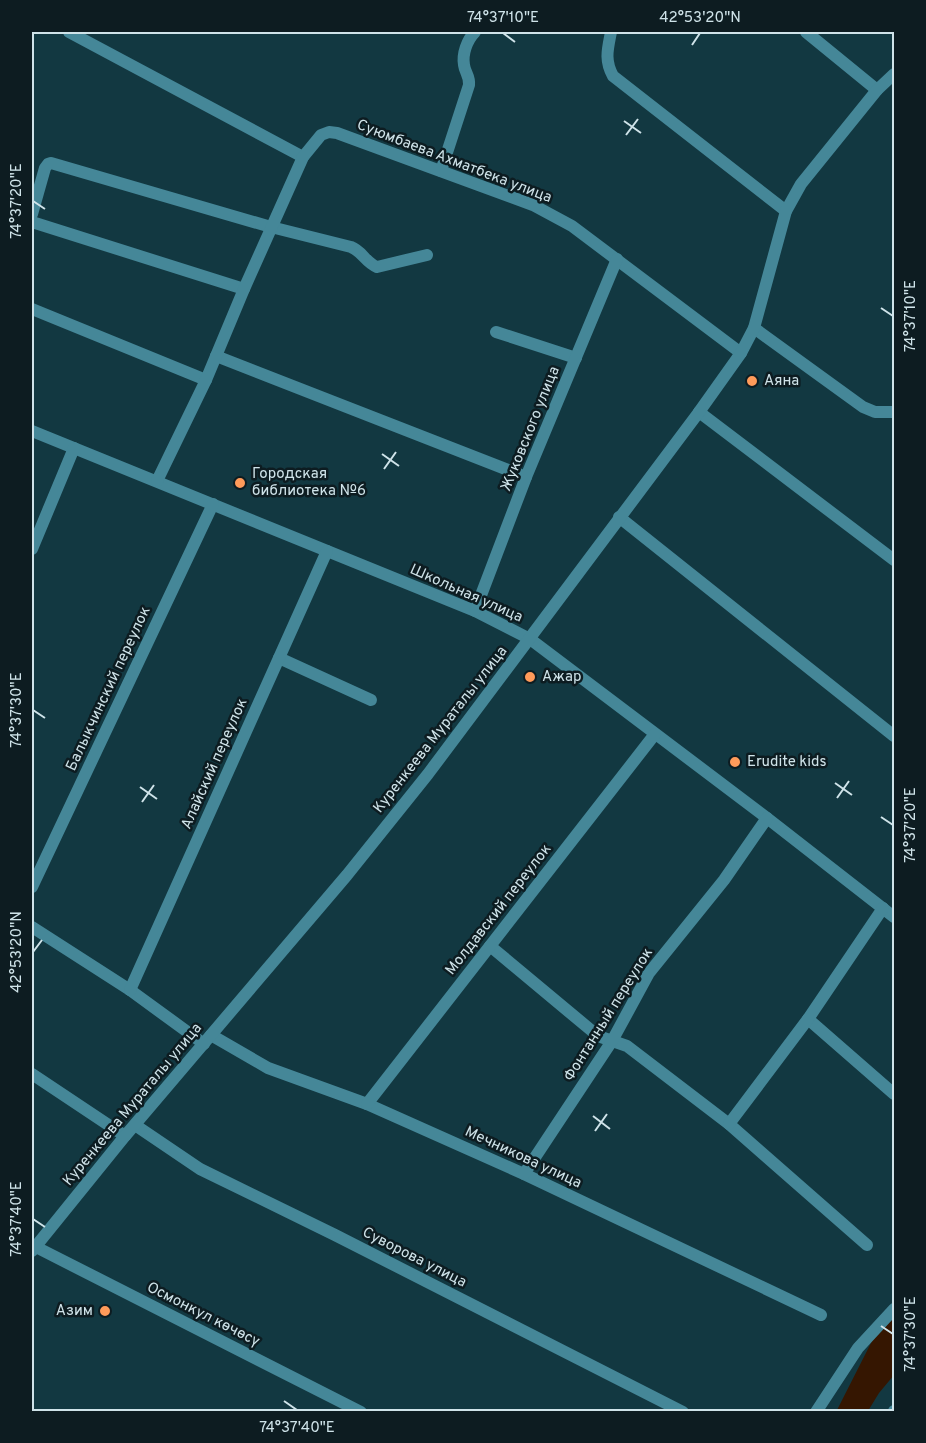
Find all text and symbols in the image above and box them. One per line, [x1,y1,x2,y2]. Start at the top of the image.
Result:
text: 74°37'10"E [467,9,539,28]
text: 42°53'20"N [659,9,741,28]
street label: Суюмбаева Ахматбека улица [354,116,554,208]
text: 74°37'20"E [8,163,27,239]
text: 74°37'10"E [902,280,921,352]
street label: Жуковского улица [497,364,565,494]
place label: Аяна [764,372,799,391]
marker: Аяна [745,374,759,388]
place label: Городская библиотека №6 [252,465,366,501]
marker: Городская библиотека №6 [233,476,247,490]
street label: Школьная улица [407,561,525,627]
street label: Балыкчинский переулок [63,604,155,774]
street label: Куренкеева Мураталы улица [370,643,512,817]
place label: Ажар [542,668,581,687]
marker: Ажар [523,670,537,684]
text: 74°37'30"E [8,672,27,748]
street label: Алайский переулок [178,696,252,832]
place label: Erudite kids [747,753,827,772]
marker: Erudite kids [728,755,742,769]
text: 74°37'20"E [902,787,921,863]
street label: Молдавский переулок [442,841,556,979]
text: 42°53'20"N [8,911,27,993]
street label: Фонтанный переулок [560,945,658,1085]
street label: Куренкеева Мураталы улица [59,1020,207,1190]
street label: Мечникова улица [462,1123,584,1193]
text: 74°37'40"E [8,1181,27,1257]
street label: Суворова улица [359,1224,469,1292]
street label: Осмонкул көчөсү [143,1278,263,1352]
text: 74°37'30"E [902,1296,921,1372]
place label: Азим [56,1302,93,1321]
marker: Азим [98,1304,112,1318]
text: 74°37'40"E [259,1419,335,1438]

